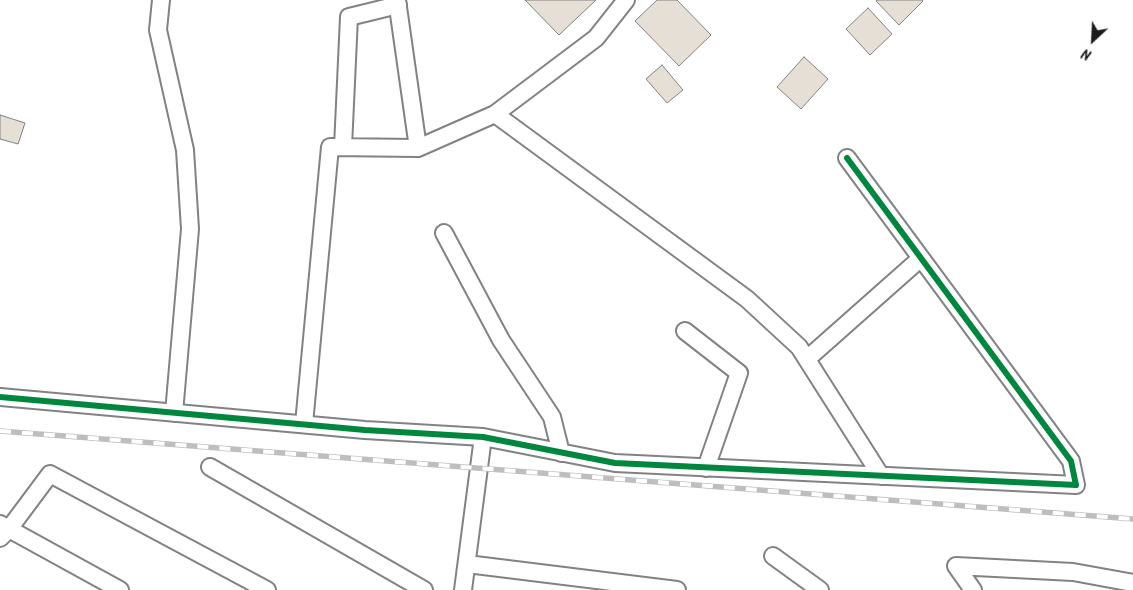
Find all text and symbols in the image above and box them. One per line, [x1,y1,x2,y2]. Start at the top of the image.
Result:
north arrow [1068,15,1118,65]
text: N [1078,42,1095,65]

